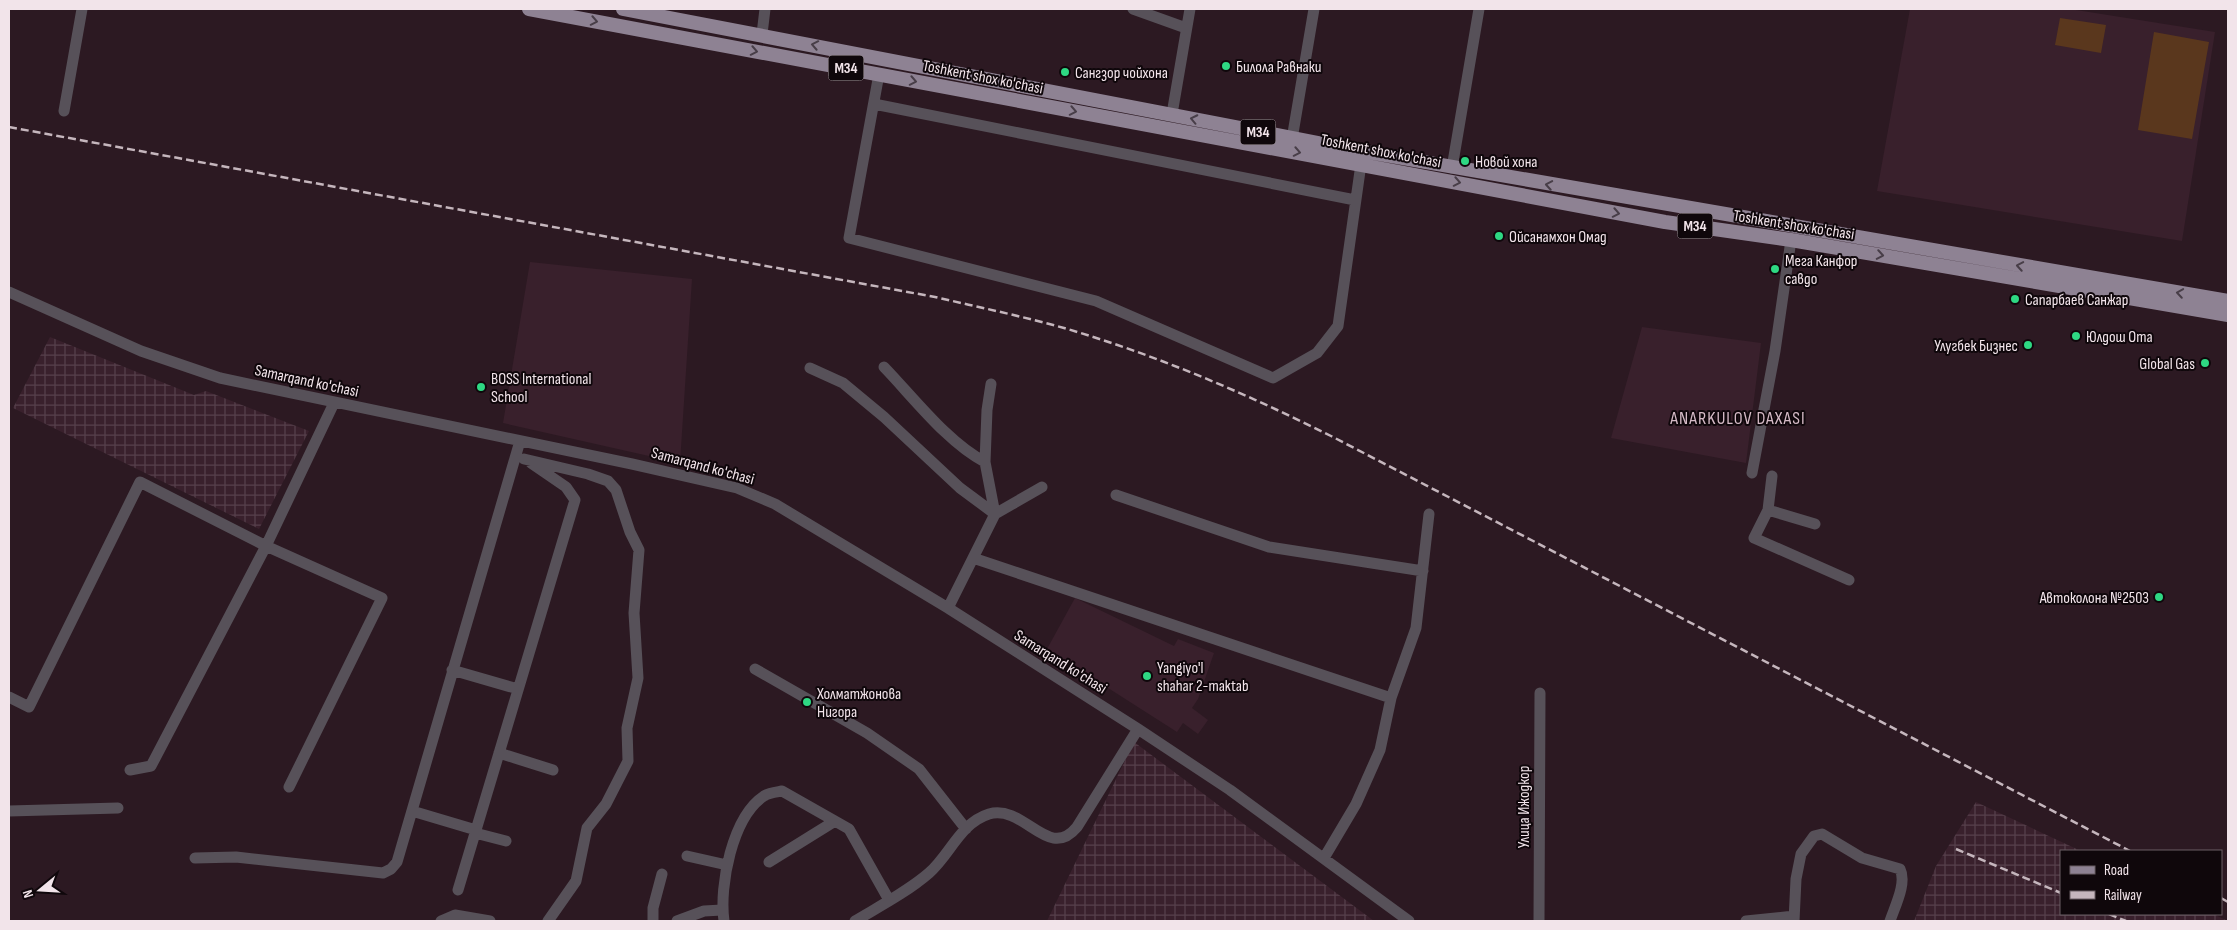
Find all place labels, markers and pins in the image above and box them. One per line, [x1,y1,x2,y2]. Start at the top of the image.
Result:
place label: Билола Равнаки [1236,58,1322,77]
marker: Билола Равнаки [1220,60,1232,72]
place label: Сангзор чойхона [1075,64,1168,83]
marker: Сангзор чойхона [1059,66,1071,78]
place label: Новой хона [1475,153,1538,172]
marker: Новой хона [1459,155,1471,167]
place label: Ойсанамхон Омад [1509,228,1607,247]
marker: Ойсанамхон Омад [1493,230,1505,242]
place label: Мега Канфор савдо [1785,252,1857,289]
marker: Мега Канфор савдо [1769,263,1781,275]
place label: Сапарбаев Санжар [2025,291,2128,310]
marker: Сапарбаев Санжар [2009,293,2021,305]
place label: Юлдош Ота [2086,328,2153,347]
marker: Юлдош Ота [2070,330,2082,342]
place label: Улугбек Бизнес [1934,337,2018,356]
marker: Улугбек Бизнес [2022,339,2034,351]
place label: Global Gas [2139,355,2195,374]
marker: Global Gas [2199,357,2211,369]
place label: BOSS International School [491,370,591,407]
marker: BOSS International School [475,381,487,393]
place label: Автоколона №2503 [2039,589,2149,608]
marker: Автоколона №2503 [2153,591,2165,603]
place label: Yangiyo'l shahar 2-maktab [1157,659,1249,696]
marker: Yangiyo'l shahar 2-maktab [1141,670,1153,682]
place label: Холматжонова Нигора [816,685,901,722]
marker: Холматжонова Нигора [801,696,813,708]

